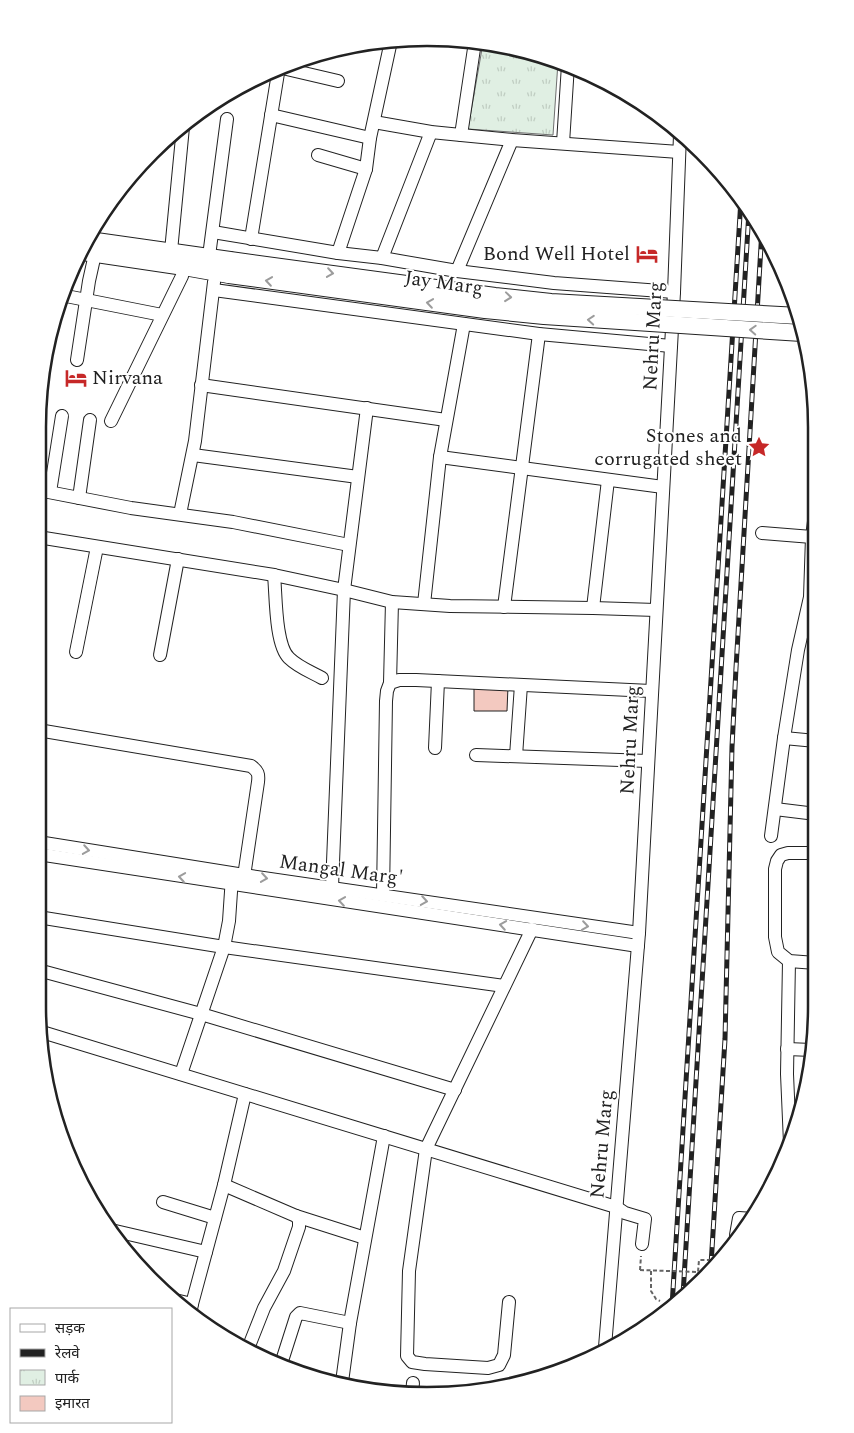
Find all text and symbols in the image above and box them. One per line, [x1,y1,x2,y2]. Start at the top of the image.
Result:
place label: Bond Well Hotel [483,239,630,269]
hotel icon: Bond Well Hotel [634,241,660,267]
street label: Jay Marg [403,263,485,303]
one-way arrow [326,268,334,278]
one-way arrow [264,276,272,287]
street label: Nehru Marg [635,281,671,391]
one-way arrow [505,291,513,302]
one-way arrow [425,298,433,309]
one-way arrow [587,315,595,326]
one-way arrow [749,325,757,336]
place label: Nirvana [92,363,163,393]
hotel icon: Nirvana [63,365,89,391]
place label: Stones and corrugated sheet [594,421,742,474]
place icon: Stones and corrugated sheet [746,434,772,460]
street label: Nehru Marg [612,685,648,795]
one-way arrow [82,844,90,855]
street label: Mangal Marg' [277,846,405,894]
one-way arrow [177,872,186,882]
one-way arrow [259,872,268,882]
one-way arrow [338,896,347,906]
one-way arrow [420,896,429,906]
one-way arrow [499,920,507,931]
one-way arrow [581,920,590,930]
street label: Nehru Marg [582,1088,622,1200]
legend [10,1308,172,1423]
text: सड़क [55,1317,85,1340]
text: रेलवे [54,1342,80,1365]
text: पार्क [55,1367,79,1390]
text: इमारत [55,1392,90,1415]

